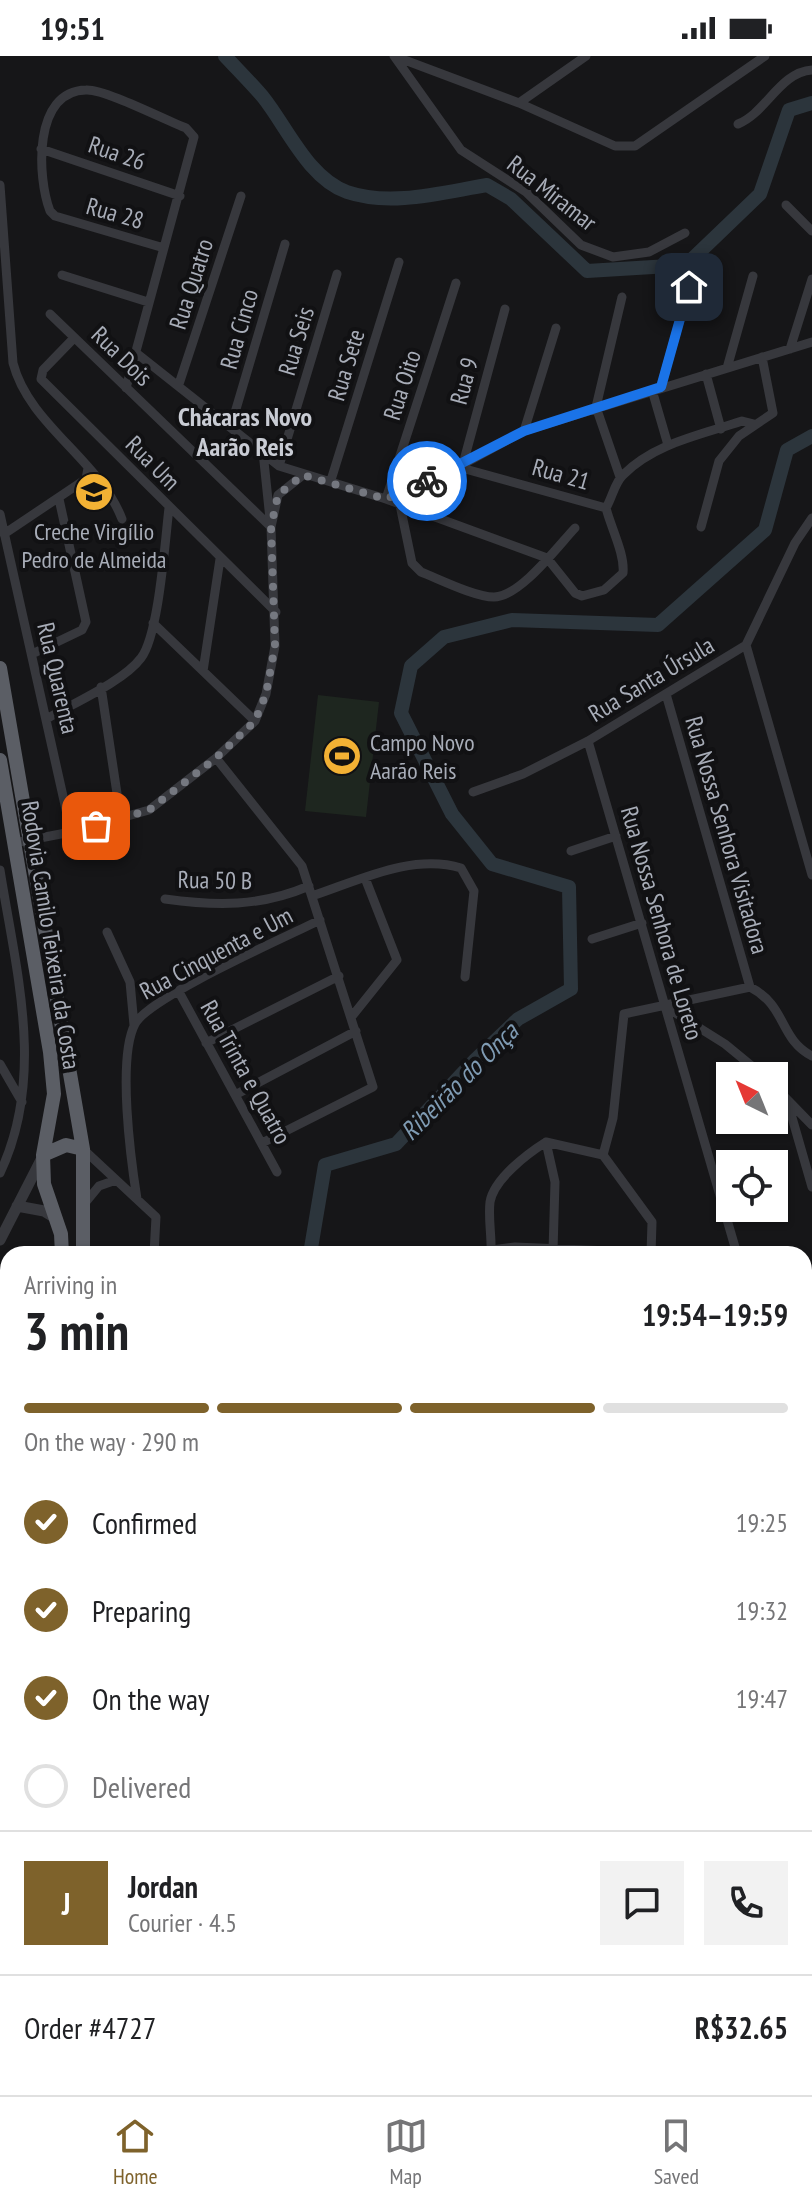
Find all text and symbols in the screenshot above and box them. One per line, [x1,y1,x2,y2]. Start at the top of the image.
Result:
text: 19:51 [40,9,105,48]
street label: Rua 26 [84,129,150,177]
street label: Rua Miramar [501,148,603,238]
street label: Rua 28 [83,190,147,236]
street label: Rua Quatro [162,235,220,333]
pin [655,253,723,321]
icon: home [667,265,711,309]
street label: Rua Cinco [213,285,265,373]
street label: Rua Seis [271,303,321,379]
street label: Rua Dois [85,320,159,392]
street label: Rua Sete [320,325,372,405]
street label: Rua Oito [376,346,428,424]
street label: Rua 9 [443,354,485,408]
district label: Chácaras Novo Aarão Reis [178,400,312,463]
street label: Rua Um [119,429,187,497]
courier [387,441,467,521]
street label: Rua 21 [529,451,593,497]
icon: bike [405,459,449,503]
school or university icon: Creche Virgílio Pedro de Almeida [73,471,115,513]
place label: Creche Virgílio Pedro de Almeida [22,516,166,575]
street label: Rua Quarenta [30,619,86,737]
street label: Rua Santa Úrsula [583,629,719,729]
street label: Rua Nossa Senhora Visitadora [678,713,776,957]
place label: Campo Novo Aarão Reis [370,727,475,786]
sports icon: Campo Novo Aarão Reis [321,735,363,777]
pin [62,792,130,860]
street label: Rodovia Camilo Teixeira da Costa [14,798,88,1072]
street label: Rua Nossa Senhora de Loreto [614,803,710,1043]
icon: bag [74,804,118,848]
street label: Rua 50 B [177,864,253,896]
street label: Rua Cinquenta e Um [134,900,298,1006]
street label: Rua Trinta e Quatro [194,994,298,1150]
water label: Ribeirão do Onça [393,1014,526,1147]
north arrow [716,1062,788,1134]
map controls [716,1062,788,1222]
button: locate [716,1150,788,1222]
text: Arriving in [24,1268,117,1301]
text: 19:54–19:59 [642,1295,788,1334]
text: 3 min [24,1297,129,1364]
text: On the way · 290 m [24,1425,199,1458]
icon: check [24,1500,68,1544]
text: Confirmed [92,1503,197,1542]
text: 19:25 [736,1506,788,1539]
icon: check [24,1588,68,1632]
text: Preparing [92,1591,191,1630]
text: 19:32 [736,1594,788,1627]
icon: check [24,1676,68,1720]
text: On the way [92,1679,209,1718]
text: 19:47 [736,1682,788,1715]
text: Delivered [92,1767,191,1806]
button: chat [600,1861,684,1945]
button: phone [704,1861,788,1945]
text: Jordan [128,1867,198,1906]
text: J [62,1884,70,1923]
text: Courier · 4.5 [128,1906,237,1939]
text: Order #4727 [24,2008,156,2047]
text: R$32.65 [695,2008,788,2047]
tab: Home [113,2114,158,2190]
tab: Map [384,2114,428,2190]
tab: Saved [654,2114,699,2190]

